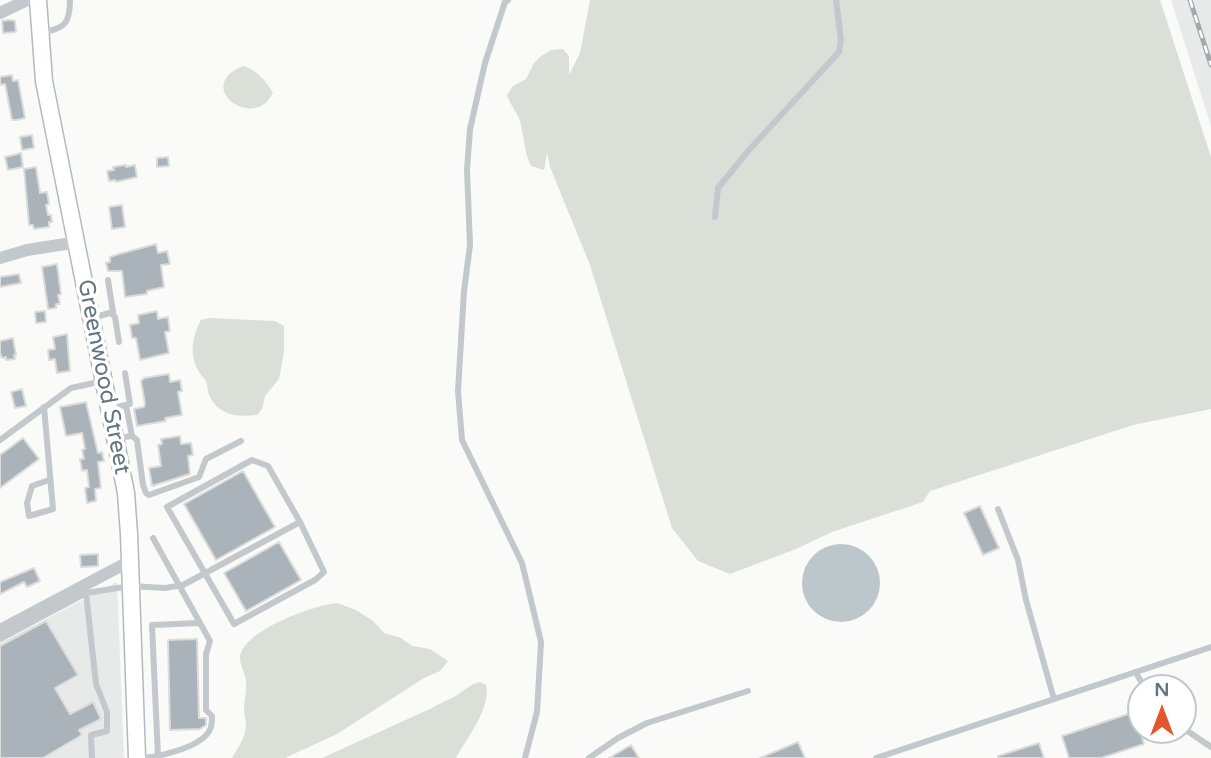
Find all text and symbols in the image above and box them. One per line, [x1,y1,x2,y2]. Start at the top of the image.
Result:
street label: Greenwood Street [71,277,135,477]
north arrow [1127,674,1197,744]
text: N [1154,679,1170,701]

